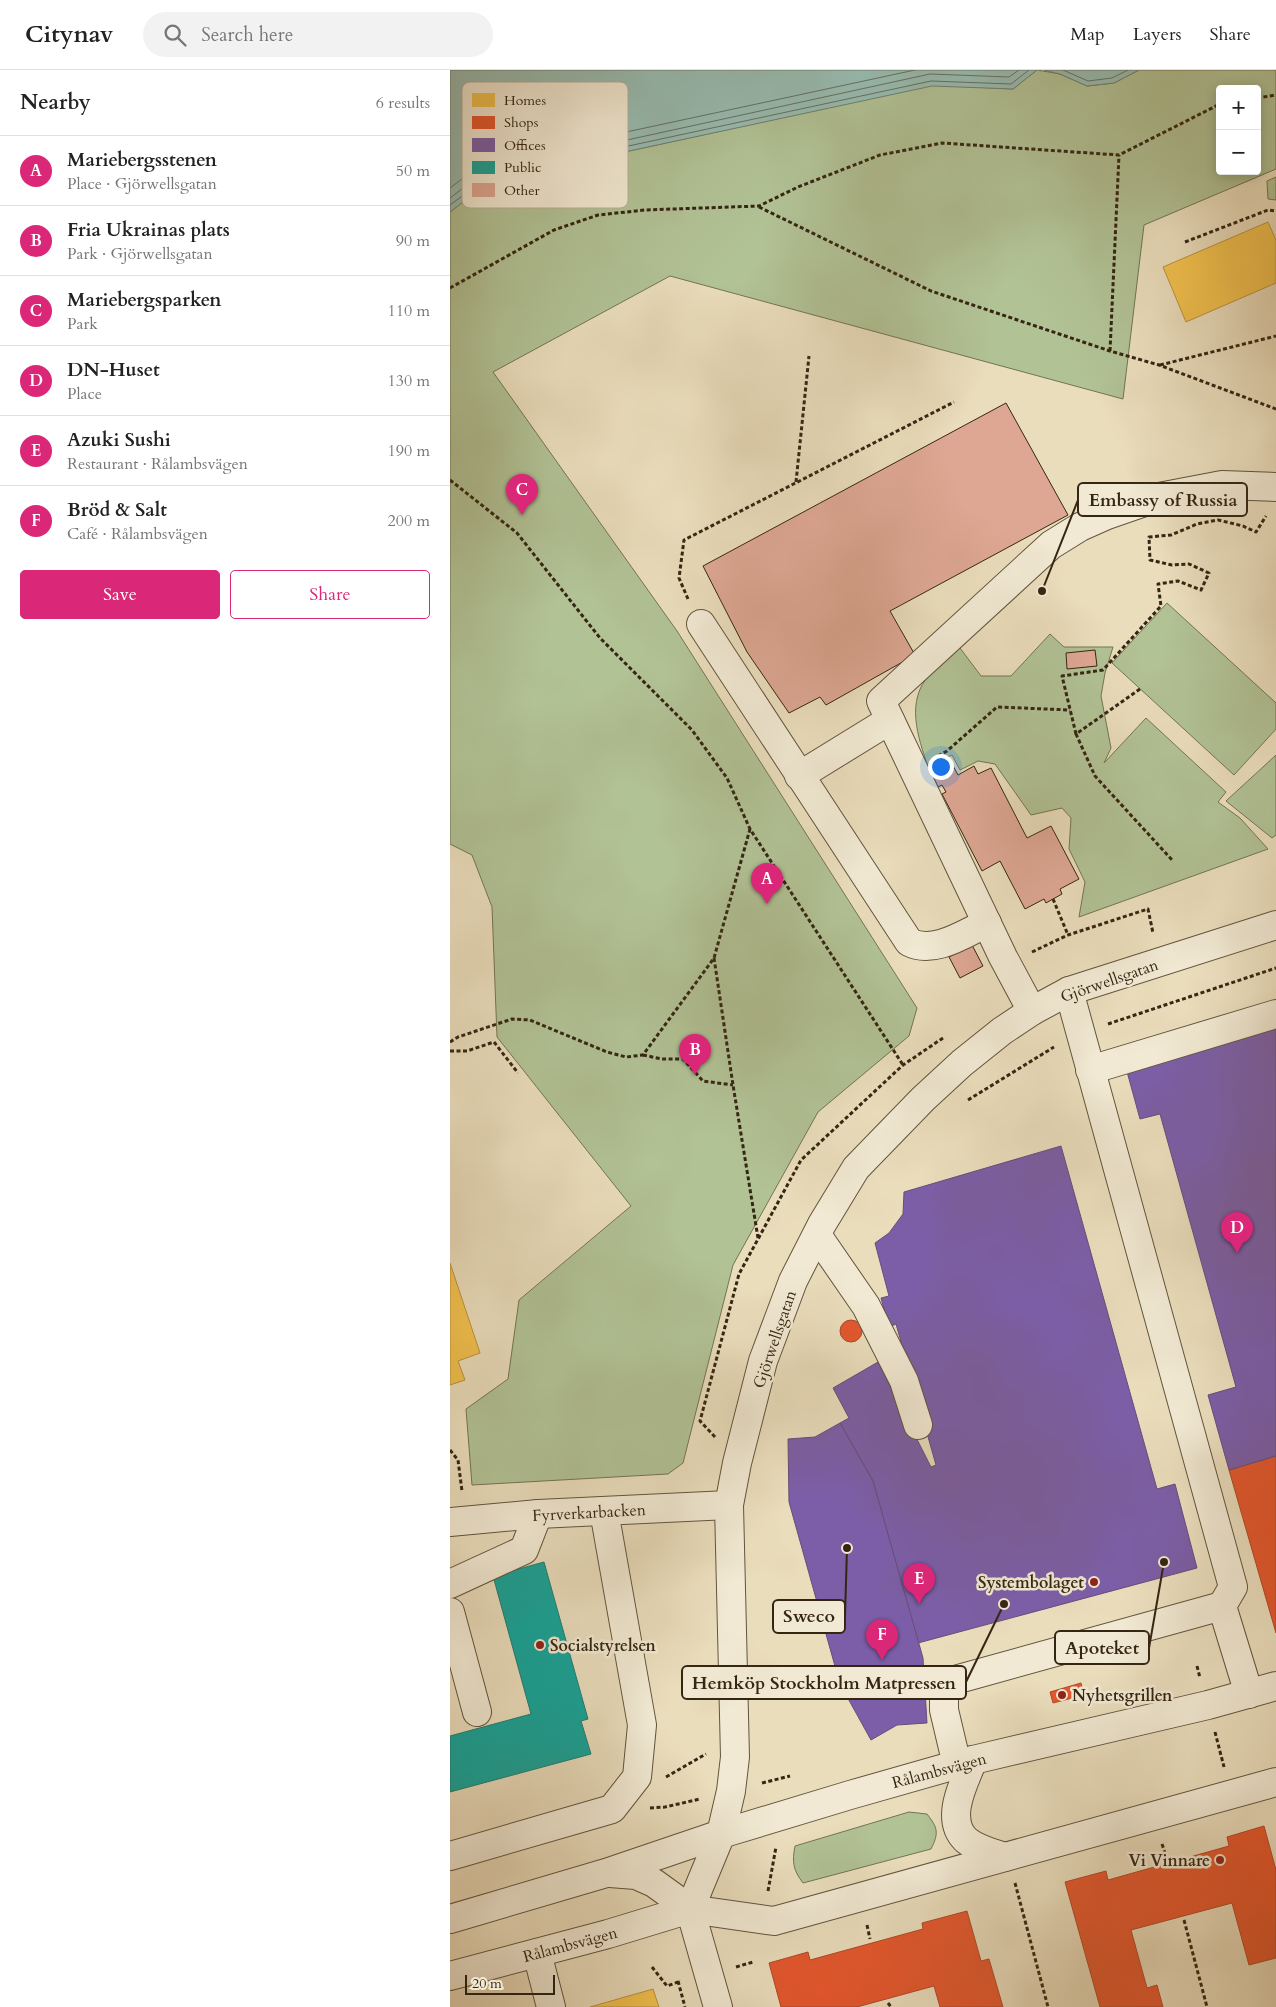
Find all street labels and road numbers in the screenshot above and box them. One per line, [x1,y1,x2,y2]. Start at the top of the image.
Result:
street label: Gjörwellsgatan [1057,954,1161,1008]
street label: Gjörwellsgatan [748,1287,802,1391]
street label: Fyrverkarbacken [532,1499,646,1527]
street label: Rålambsvägen [890,1748,989,1794]
street label: Rålambsvägen [521,1922,620,1968]

